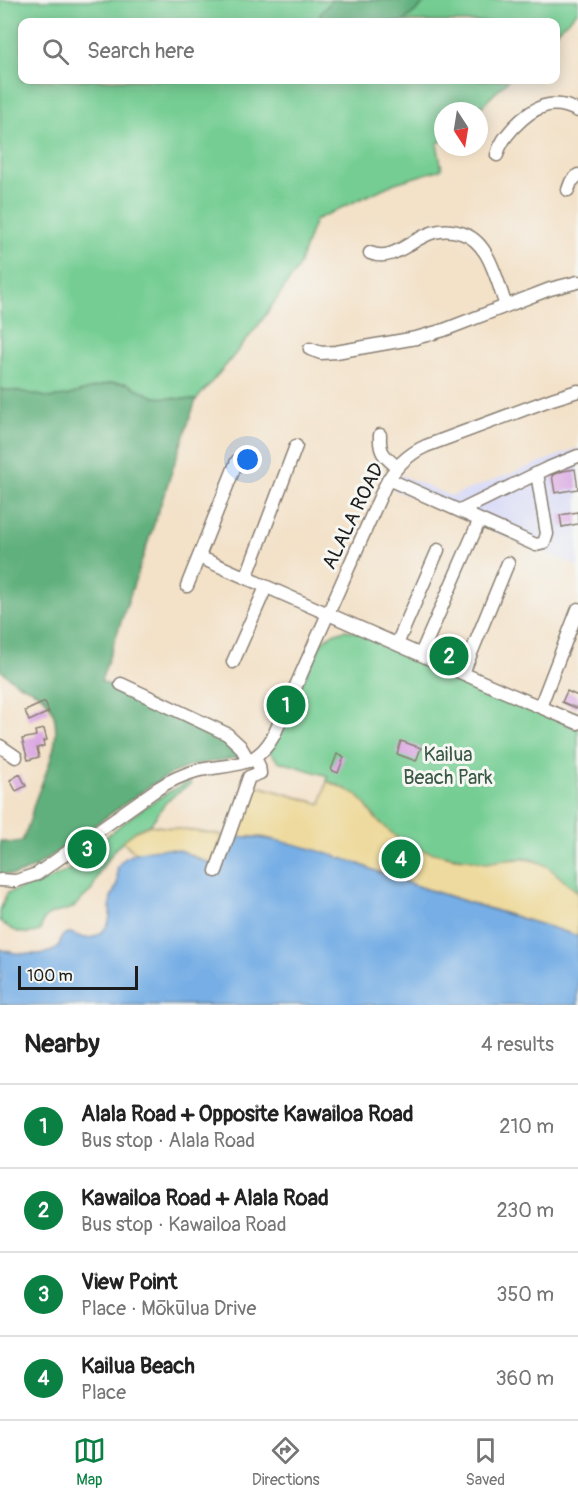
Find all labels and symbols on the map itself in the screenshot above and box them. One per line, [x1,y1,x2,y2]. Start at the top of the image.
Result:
north arrow [434,102,488,156]
your location [233,445,262,474]
street label: ALALA ROAD [316,459,390,573]
pin: 2 [430,634,468,678]
pin: 1 [266,682,306,728]
park label: Kailua Beach Park [403,742,493,790]
pin: 3 [68,826,106,872]
pin: 4 [382,836,420,882]
scale bar [18,963,138,990]

